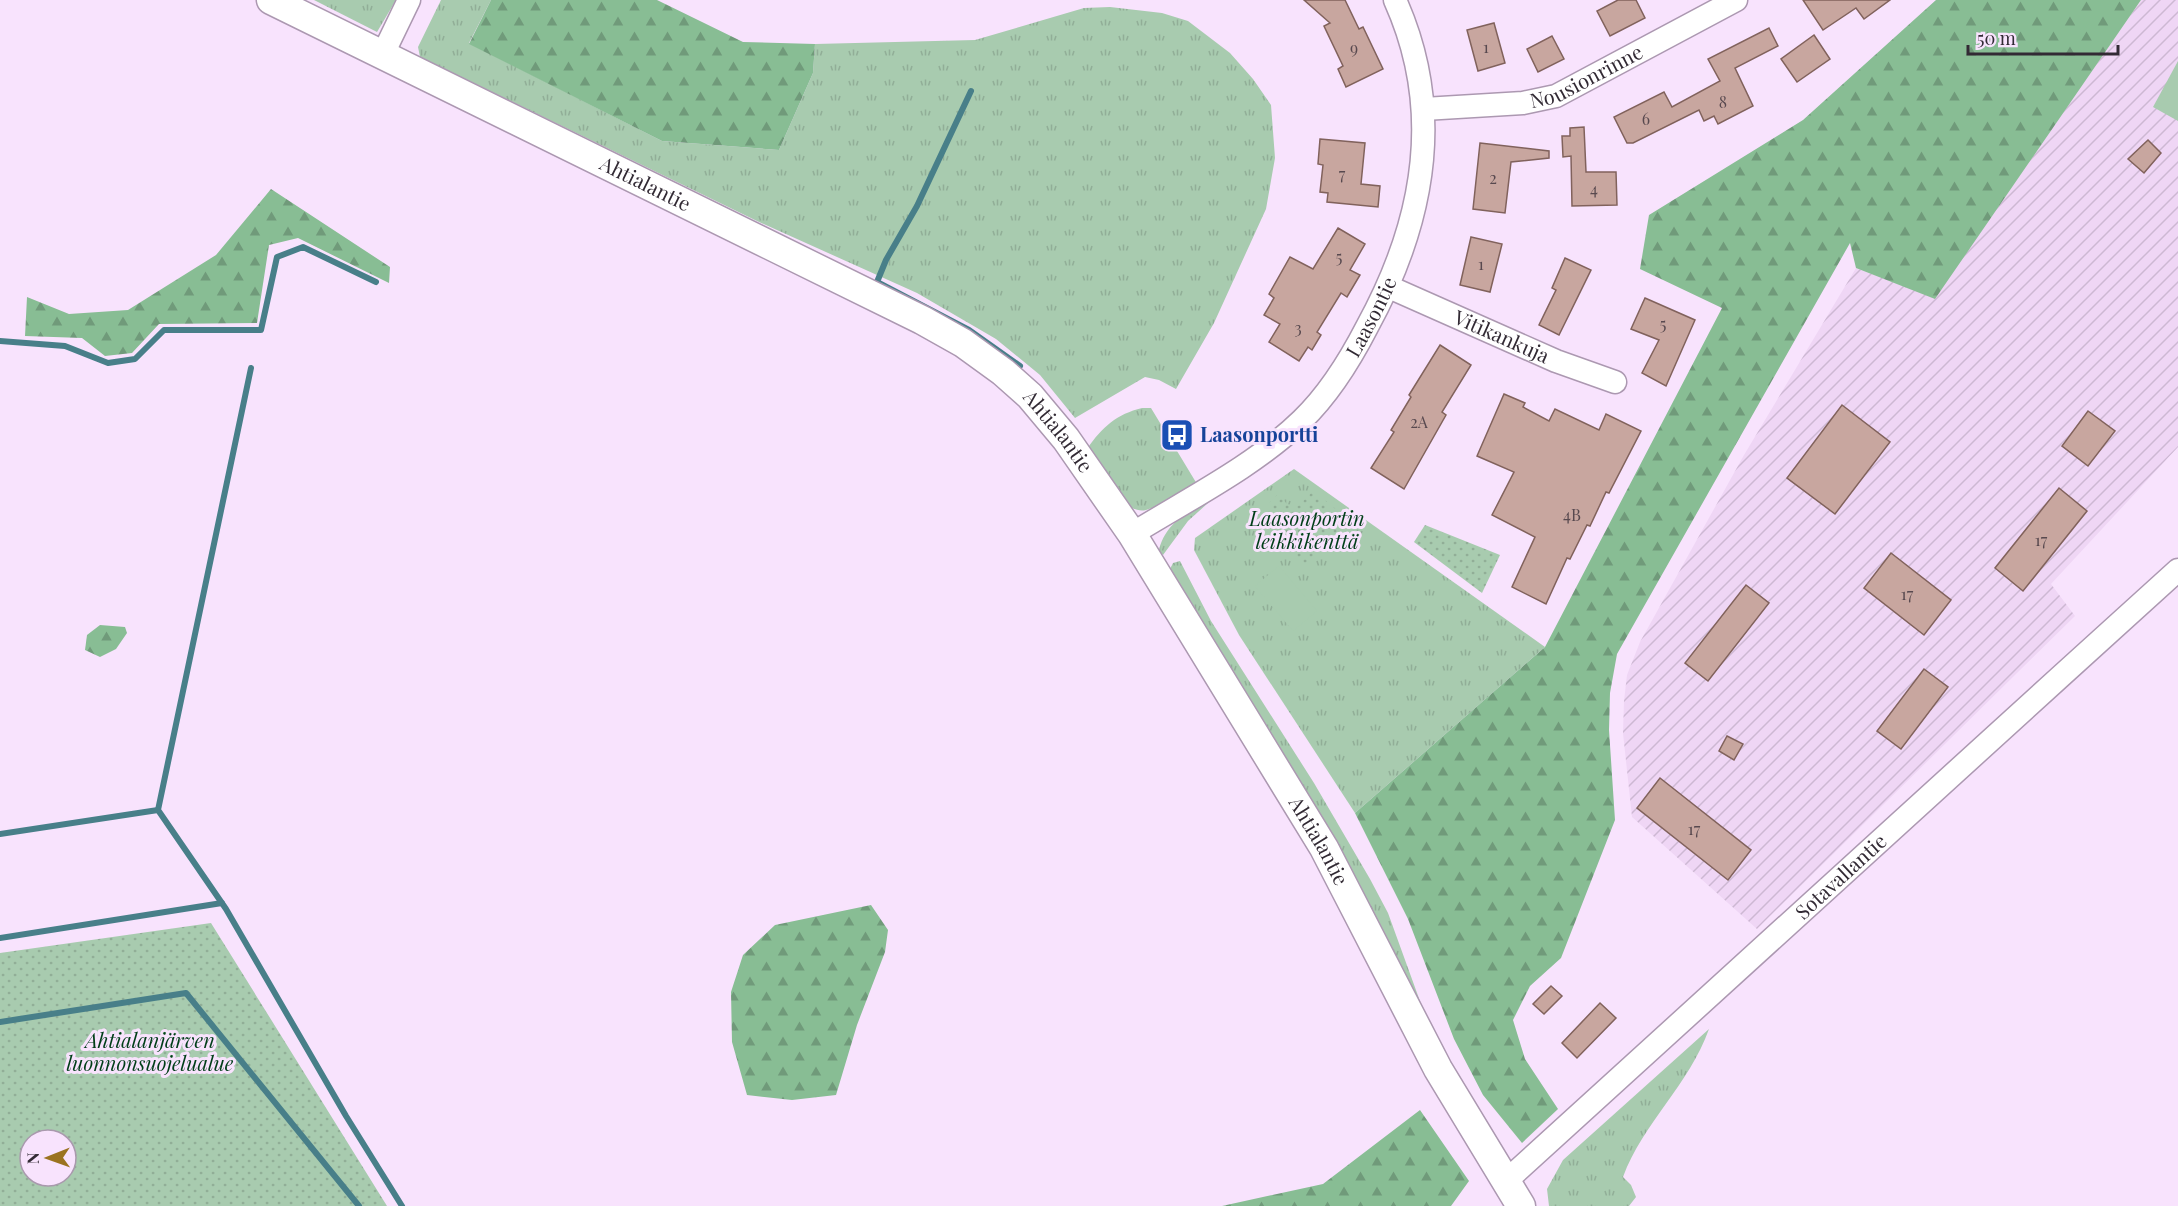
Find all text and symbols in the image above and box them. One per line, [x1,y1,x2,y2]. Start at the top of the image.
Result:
scale bar [1968,18,2118,56]
text: 50 m [1977,26,2016,50]
house number: 1 [1483,36,1489,57]
house number: 9 [1350,37,1358,58]
street label: Nousionrinne [1527,37,1647,113]
house number: 8 [1719,91,1727,112]
house number: 6 [1642,108,1650,129]
street label: Ahtialantie [595,148,696,216]
house number: 7 [1339,163,1346,184]
house number: 2 [1489,167,1497,188]
house number: 4 [1590,178,1598,199]
house number: 5 [1336,246,1342,267]
house number: 1 [1478,253,1484,274]
street label: Laasontie [1338,272,1402,361]
street label: Vitikankuja [1449,302,1554,368]
house number: 5 [1660,313,1666,334]
house number: 3 [1294,317,1302,338]
street label: Ahtialantie [1018,383,1100,477]
house number: 2A [1410,411,1429,432]
bus stop icon: Laasonportti [1159,417,1195,453]
place label: Laasonportti [1200,420,1318,447]
park label: Laasonportin leikkikenttä [1248,504,1365,554]
house number: 4B [1563,504,1581,525]
house number: 17 [2035,529,2048,550]
house number: 17 [1901,583,1914,604]
street label: Ahtialantie [1283,790,1356,889]
house number: 17 [1688,818,1701,839]
street label: Sotavallantie [1789,827,1892,924]
park label: Ahtialanjärven luonnonsuojelualue [67,1026,234,1076]
north arrow [18,1128,78,1188]
text: N [22,1152,43,1164]

